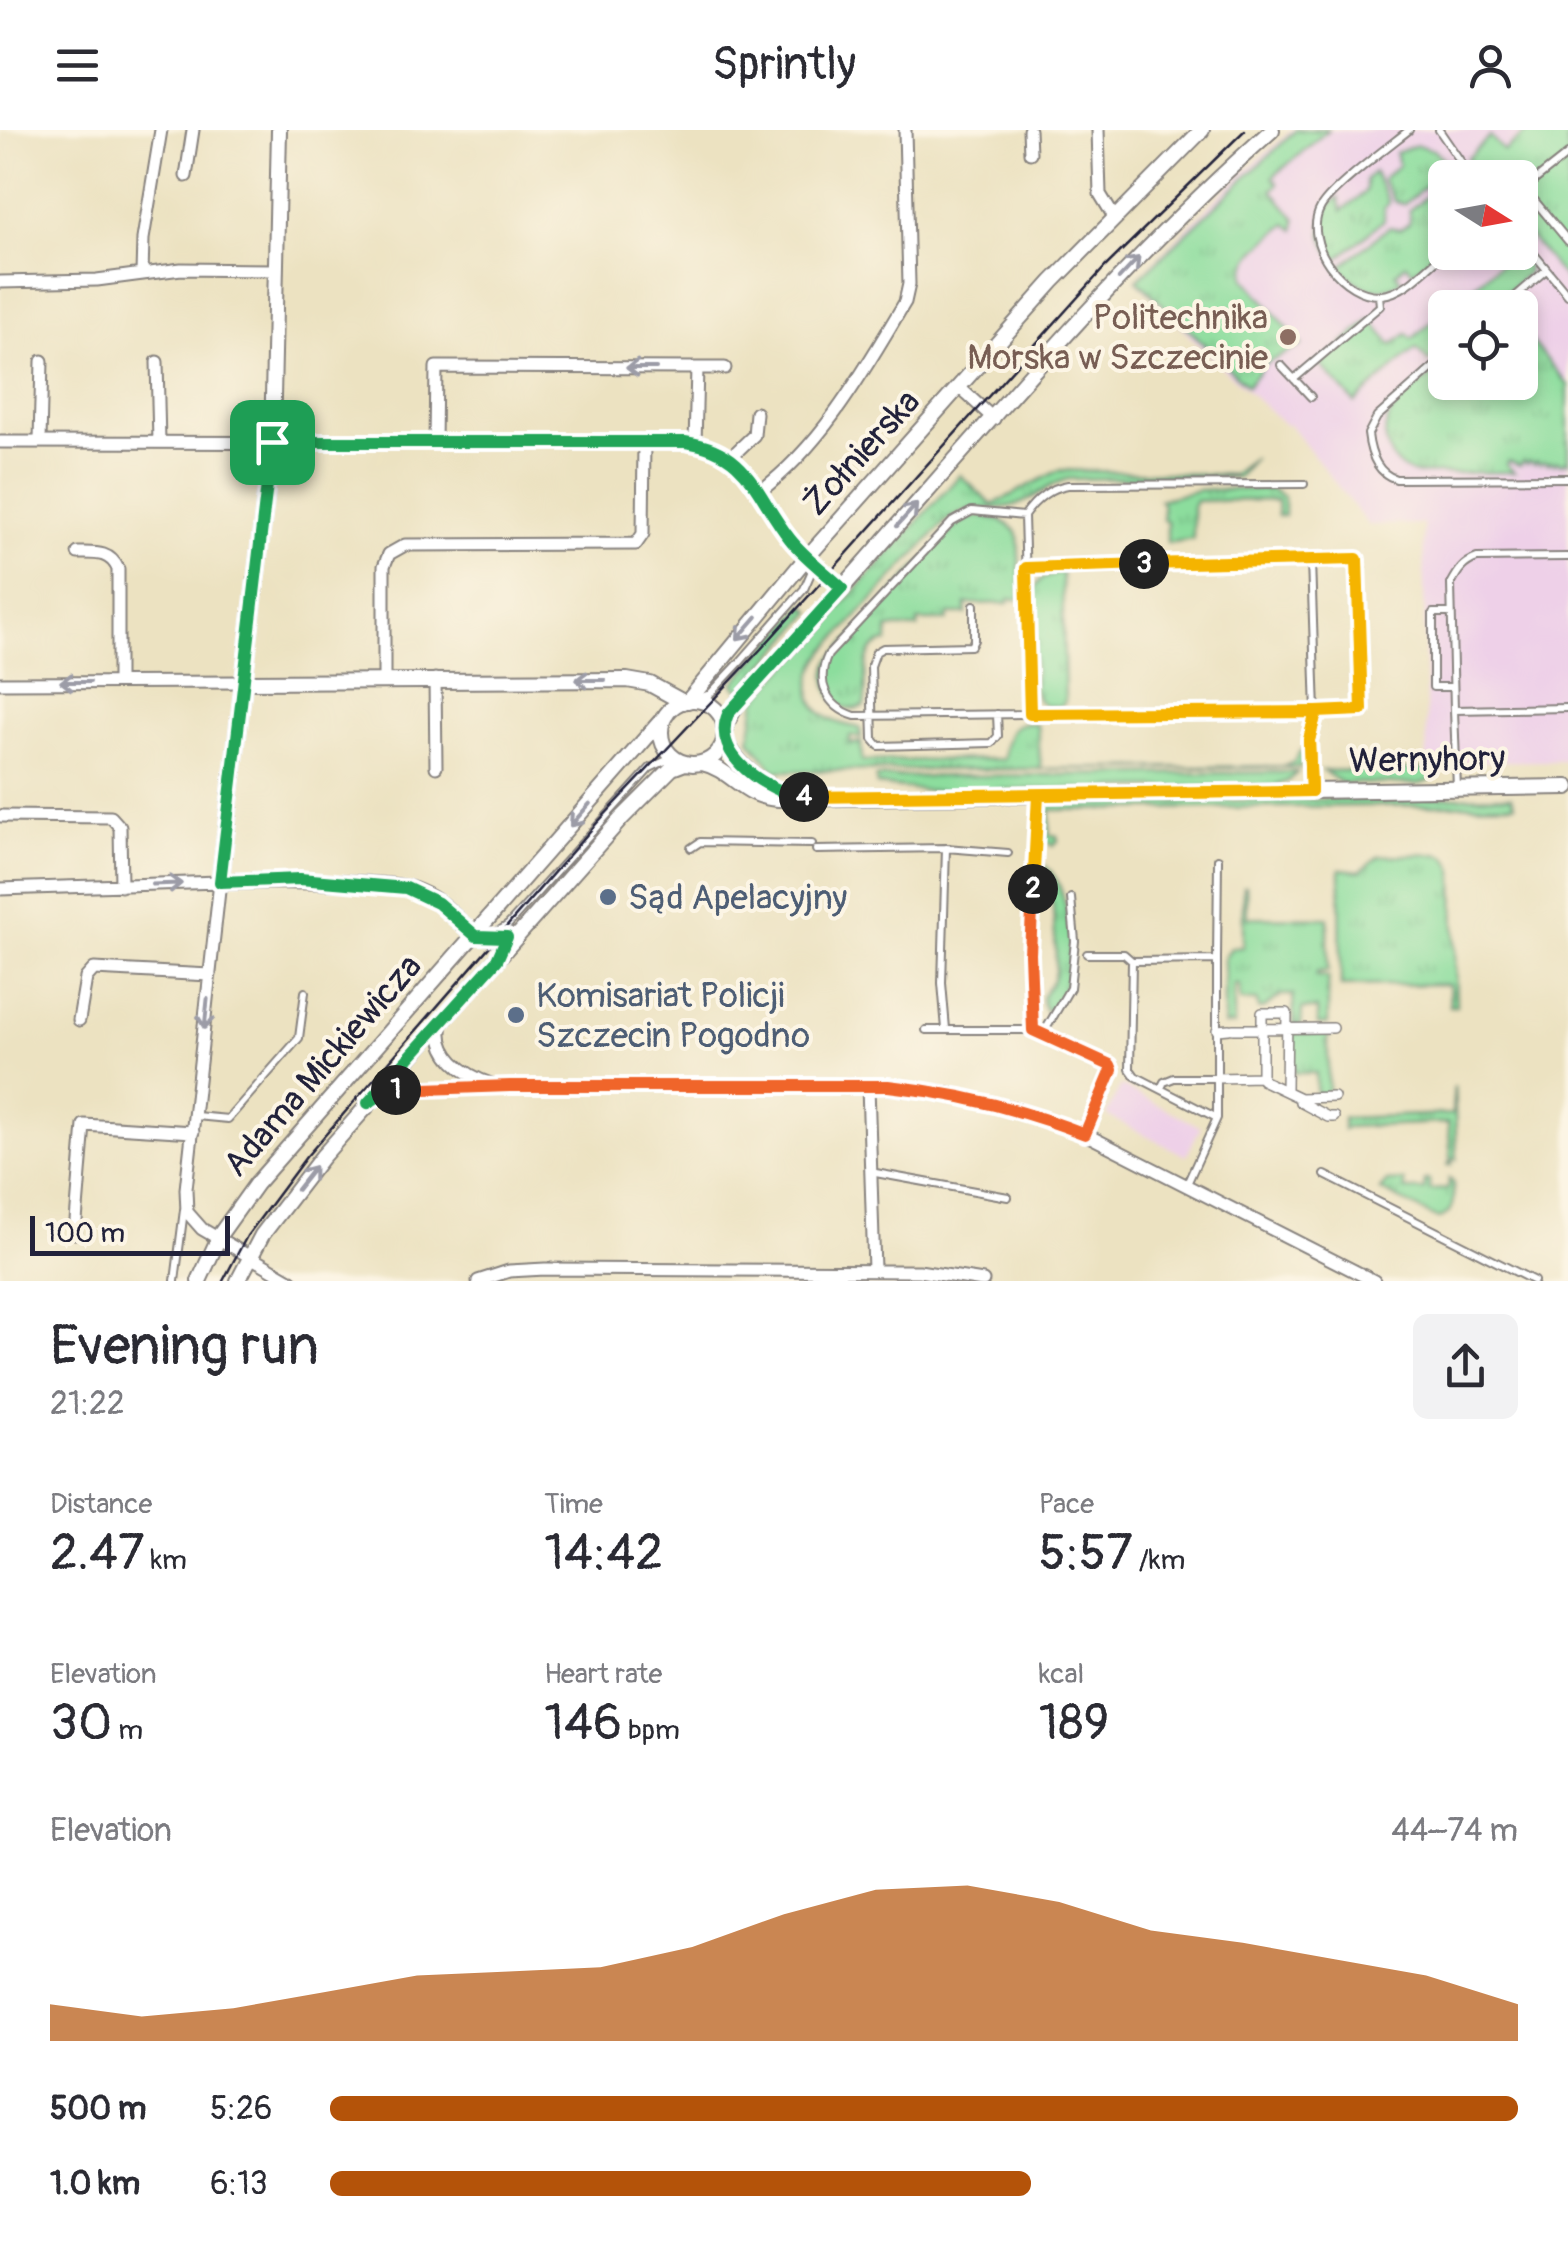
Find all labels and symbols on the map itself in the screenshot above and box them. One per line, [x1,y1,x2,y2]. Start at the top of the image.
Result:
north arrow [1428,160,1538,270]
one-way arrow [1117,256,1141,280]
place label: Politechnika Morska w Szczecinie [967,296,1268,380]
marker: Politechnika Morska w Szczecinie [1277,326,1299,348]
one-way arrow [625,358,658,378]
street label: Żołnierska [794,380,930,525]
pin [230,400,315,485]
one-way arrow [895,503,918,528]
pin: 3 [1119,539,1169,589]
one-way arrow [735,615,758,640]
one-way arrow [575,670,608,690]
one-way arrow [60,672,92,692]
street label: Wernyhory [1348,737,1506,783]
pin: 4 [779,772,829,822]
one-way arrow [569,802,592,827]
pin: 2 [1008,864,1058,914]
one-way arrow [151,875,183,894]
place label: Sąd Apelacyjny [628,876,847,920]
marker: Sąd Apelacyjny [597,886,619,908]
street label: Adama Mickiewicza [214,945,431,1186]
place label: Komisariat Policji Szczecin Pogodno [536,974,810,1058]
one-way arrow [196,998,215,1030]
marker: Komisariat Policji Szczecin Pogodno [505,1004,527,1026]
pin: 1 [371,1065,421,1115]
one-way arrow [295,1165,316,1192]
scale bar [30,1211,230,1256]

